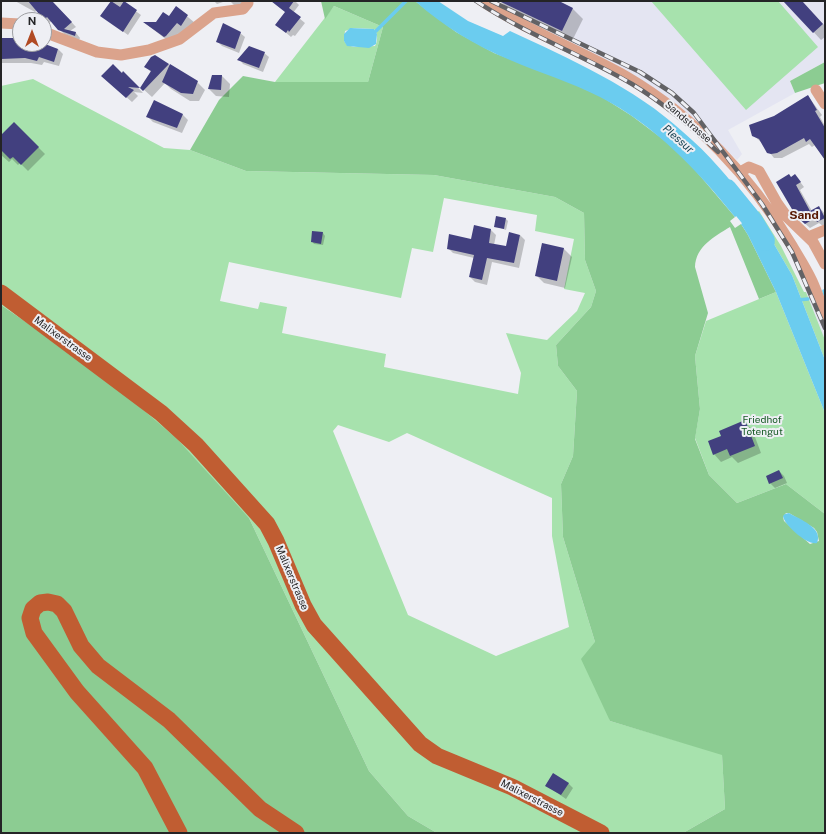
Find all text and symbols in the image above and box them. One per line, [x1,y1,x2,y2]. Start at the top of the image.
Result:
north arrow [12,12,52,52]
text: N [28,15,36,27]
street label: Sandstrasse [662,99,714,145]
water label: Plessur [660,122,696,156]
district label: Sand [789,208,819,222]
street label: Malixerstrasse [32,314,94,364]
park label: Friedhof Totengut [741,414,783,438]
street label: Malixerstrasse [273,544,311,612]
street label: Malixerstrasse [499,777,565,819]

